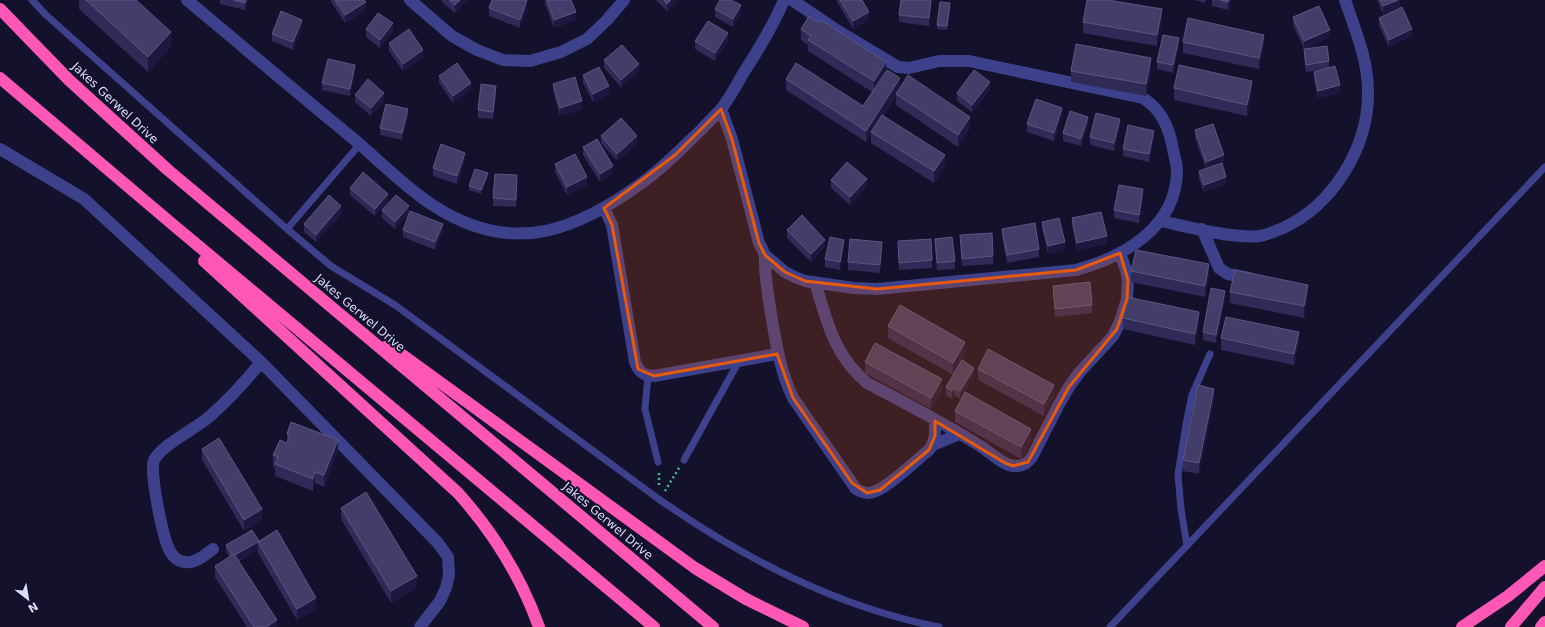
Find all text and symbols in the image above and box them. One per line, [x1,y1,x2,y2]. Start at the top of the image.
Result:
street label: Jakes Gerwel Drive [68,59,161,147]
street label: Jakes Gerwel Drive [312,271,408,355]
street label: Jakes Gerwel Drive [560,479,656,563]
north arrow [8,579,48,619]
text: N [26,599,40,615]

